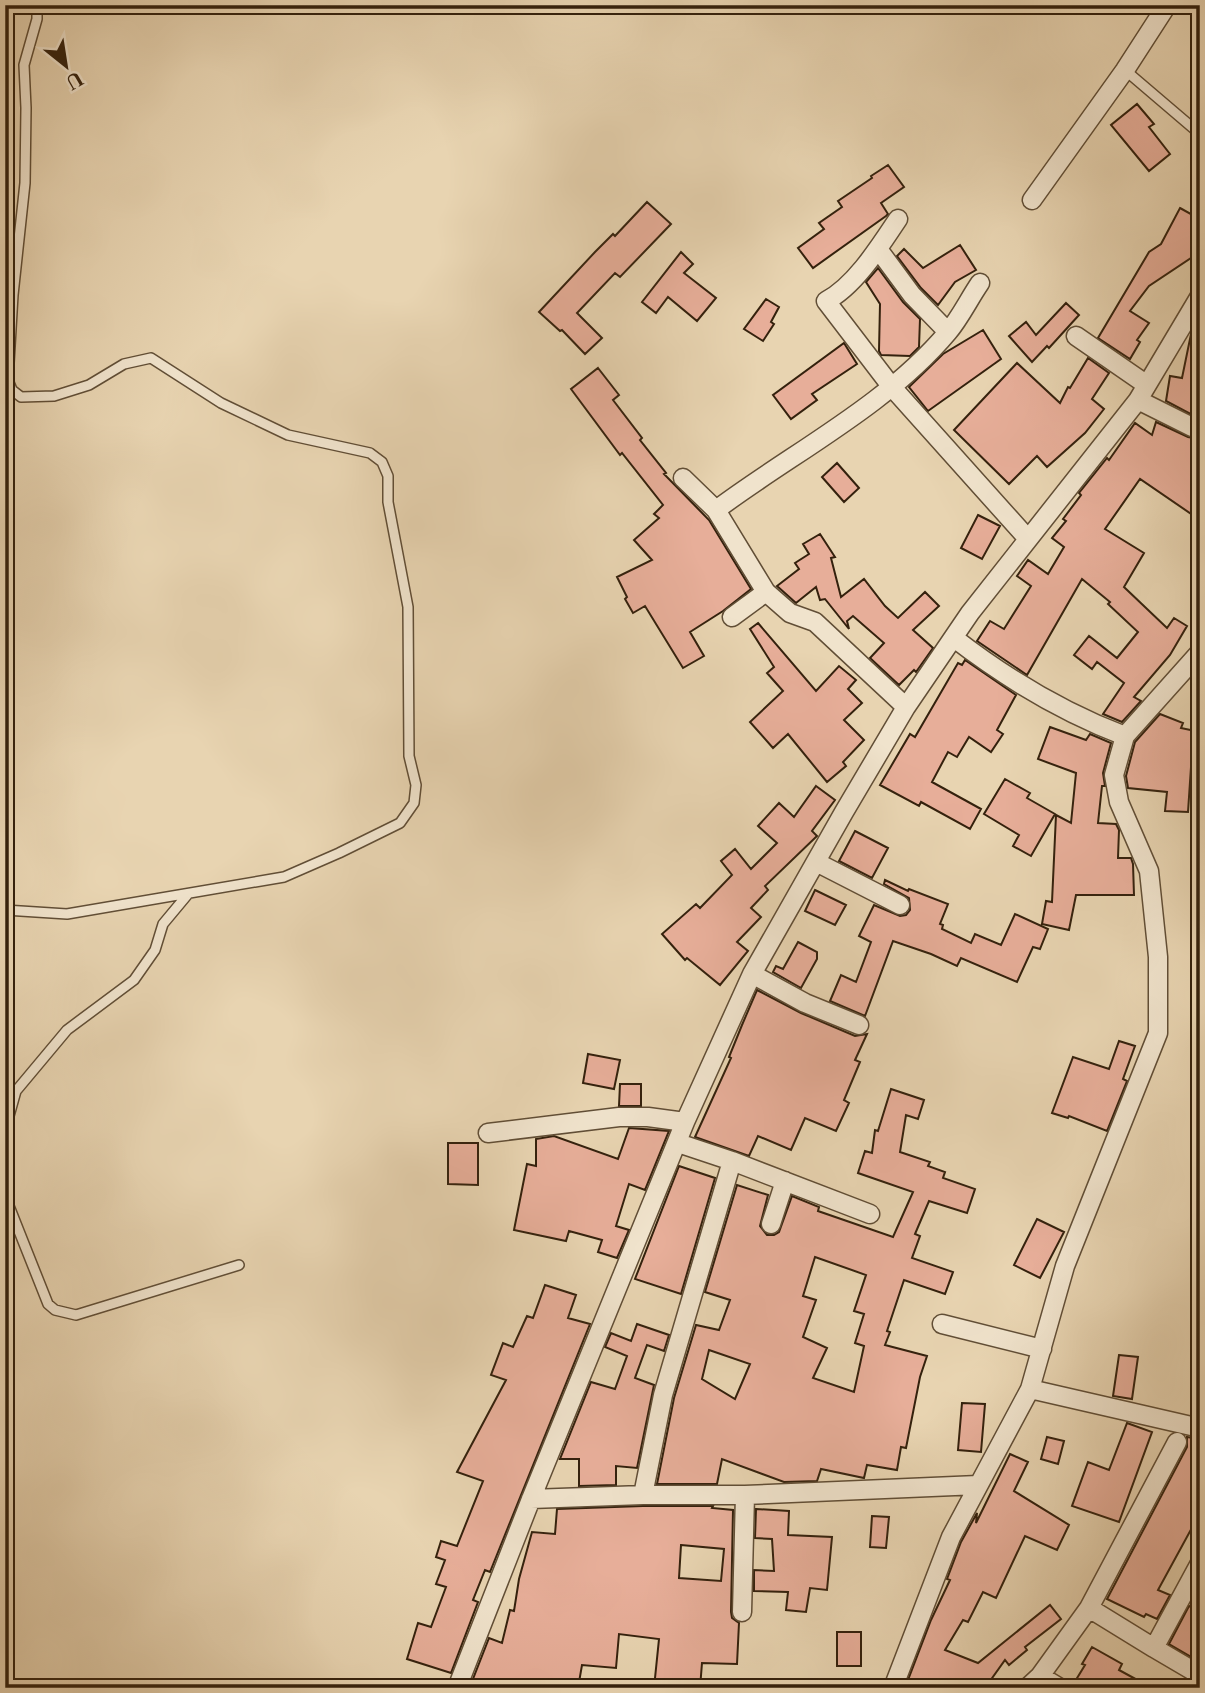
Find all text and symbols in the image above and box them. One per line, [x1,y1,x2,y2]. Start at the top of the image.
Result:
north arrow [32,32,102,102]
text: U [61,66,87,94]

